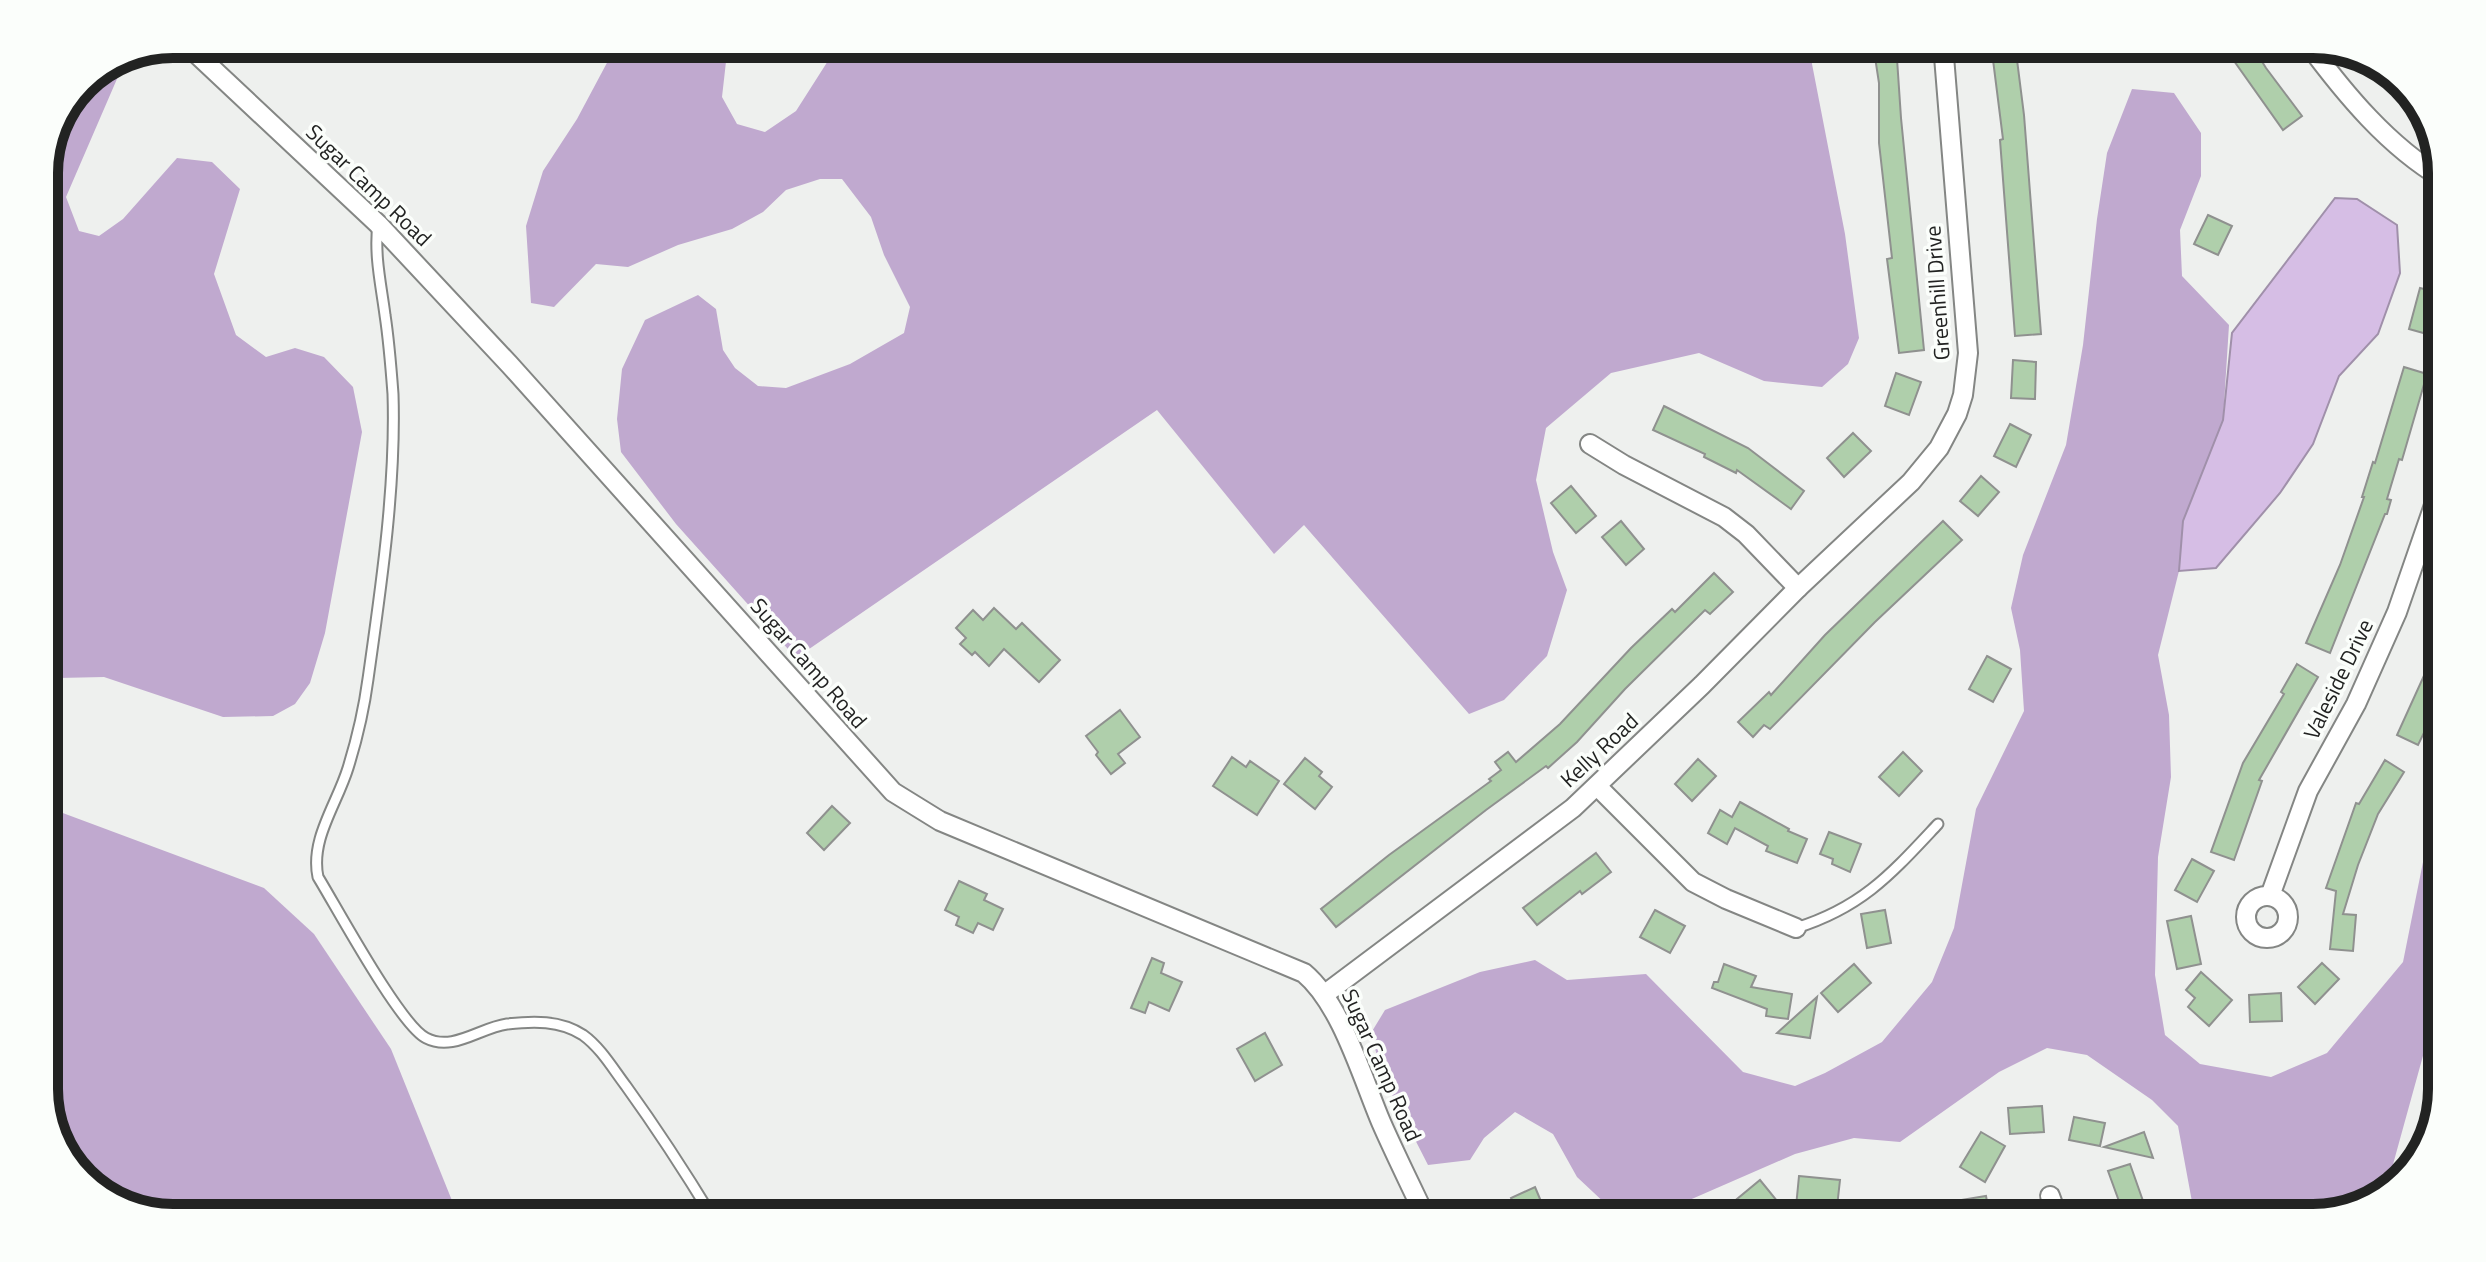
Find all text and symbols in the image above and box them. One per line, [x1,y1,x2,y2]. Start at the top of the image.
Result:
street label: Sugar Camp Road [298,116,440,254]
street label: Greenhill Drive [1915,225,1959,361]
street label: Sugar Camp Road [742,590,876,736]
street label: Valeside Drive [2294,613,2382,745]
street label: Kelly Road [1552,705,1646,795]
street label: Sugar Camp Road [1333,983,1431,1147]

